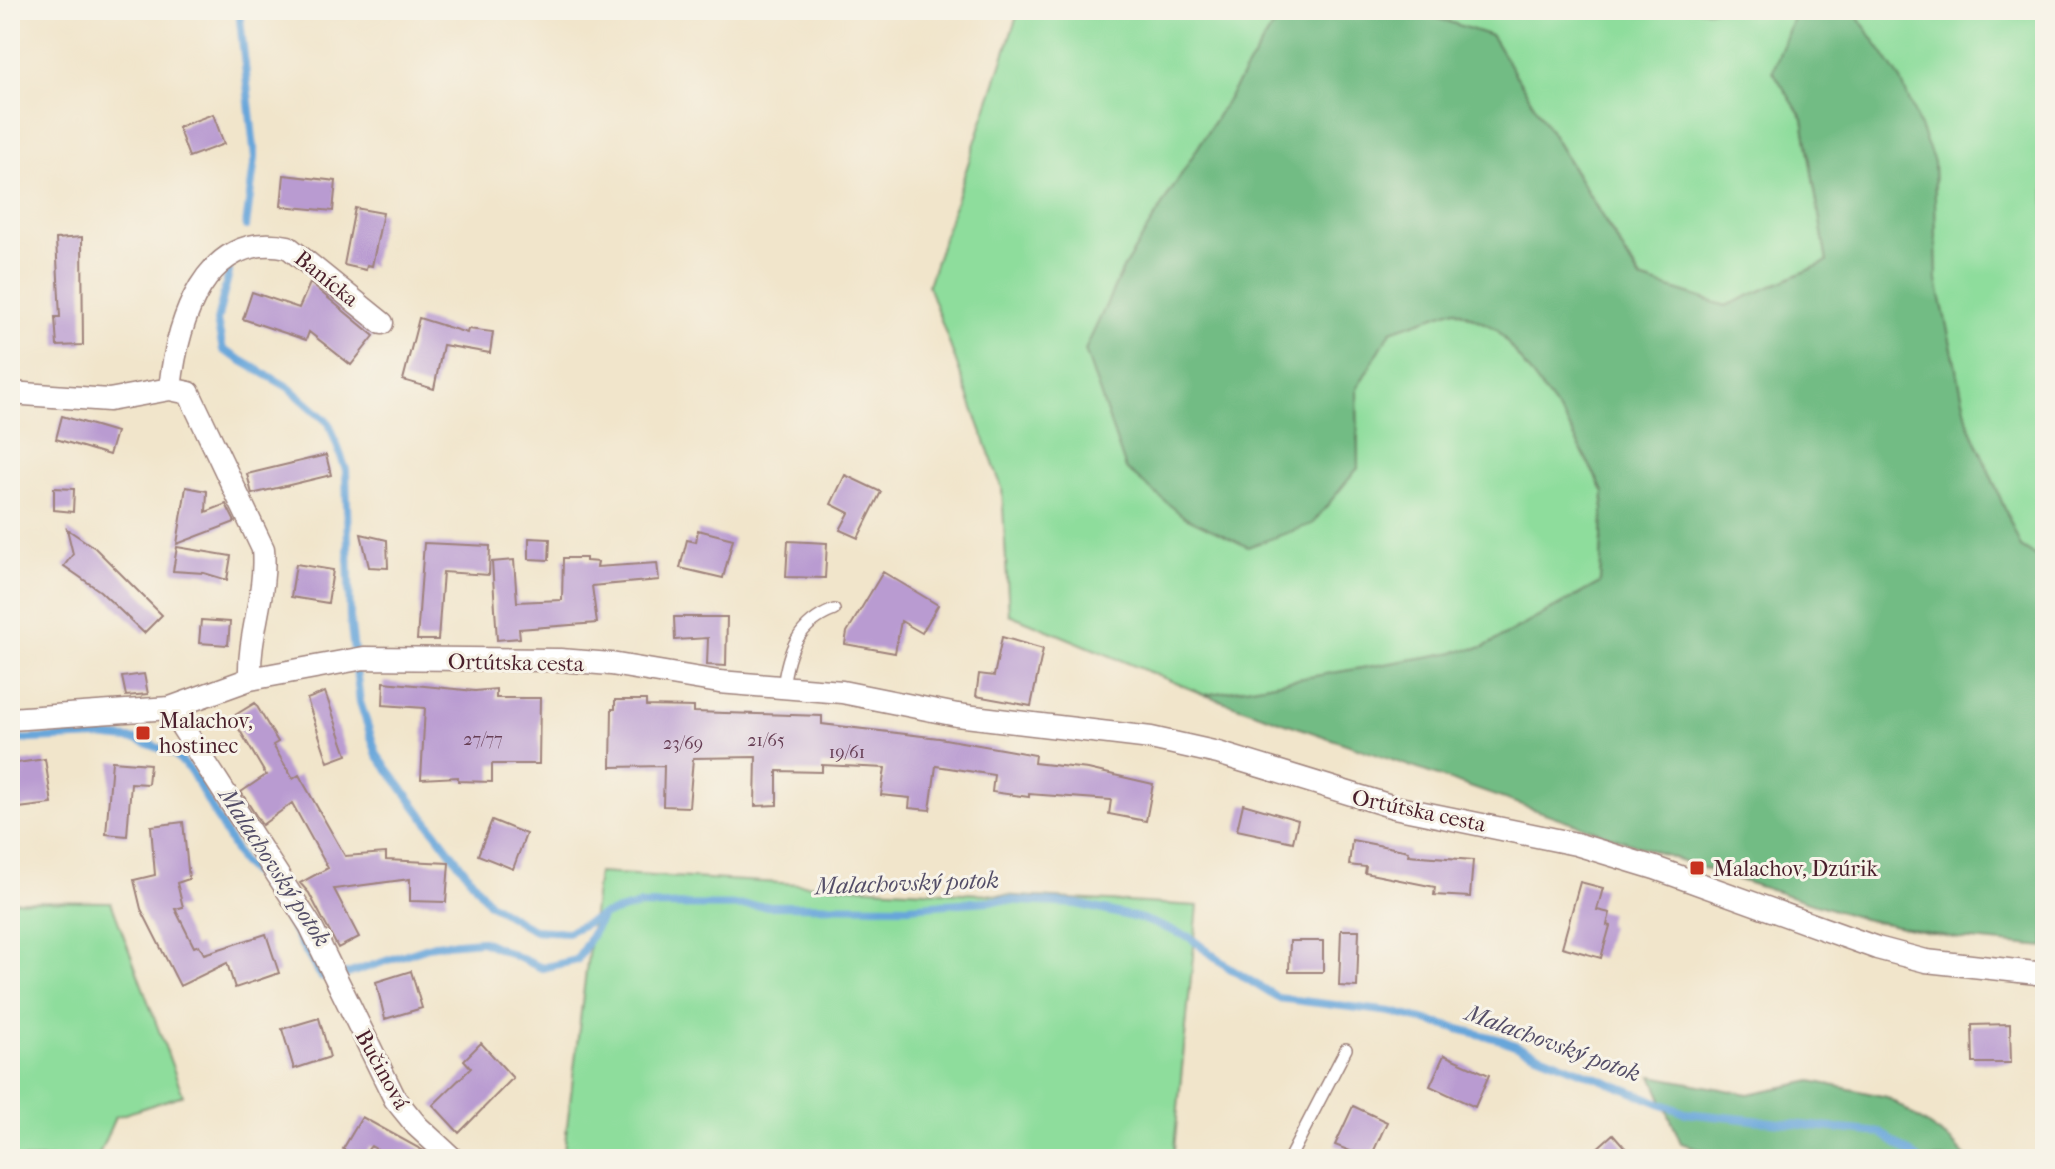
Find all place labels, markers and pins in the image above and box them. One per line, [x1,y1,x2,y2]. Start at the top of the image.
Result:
place label: Malachov, hostinec [159,708,253,759]
marker: Malachov, hostinec [134,724,152,742]
place label: Malachov, Dzúrik [1713,856,1878,882]
marker: Malachov, Dzúrik [1688,859,1706,877]

